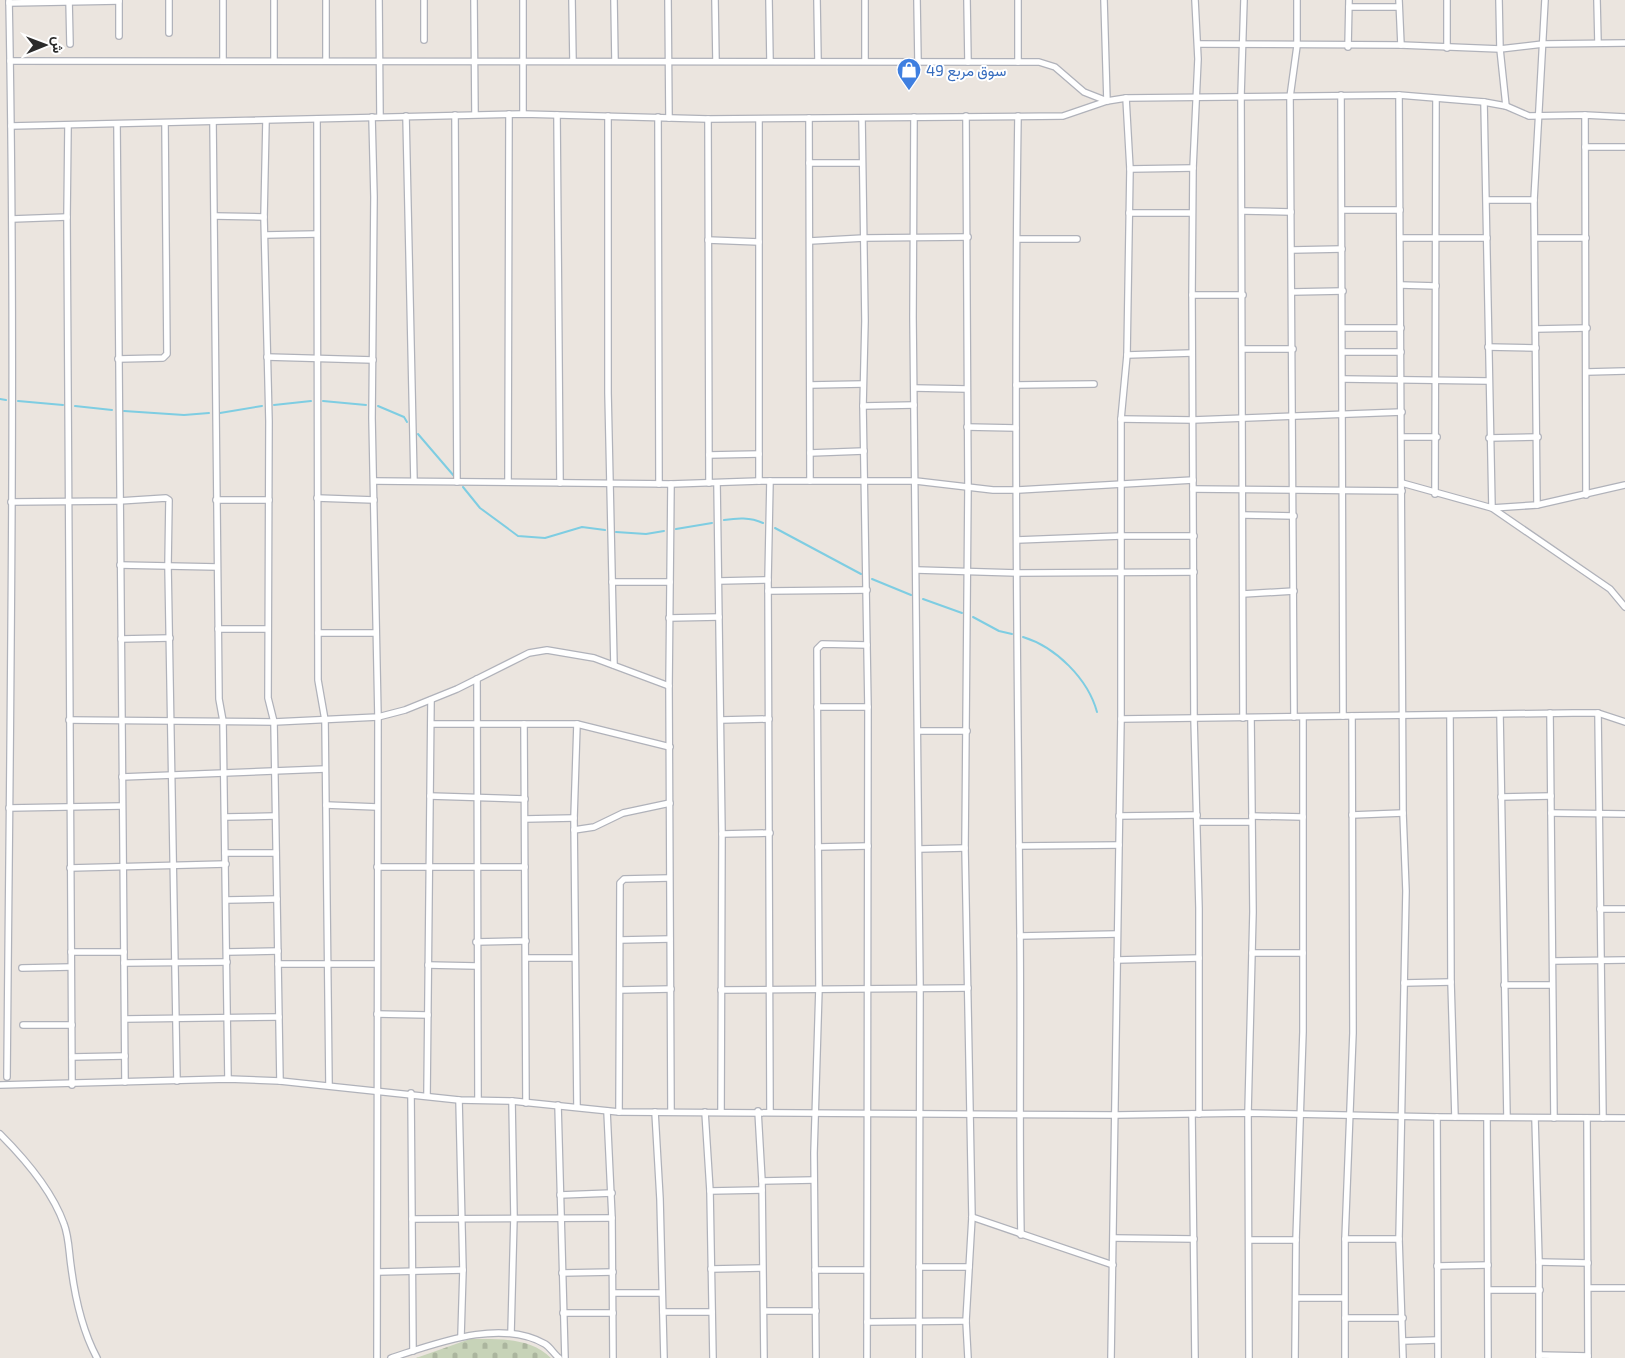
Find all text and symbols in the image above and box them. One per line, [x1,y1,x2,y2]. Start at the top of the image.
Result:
north arrow [20,20,70,70]
text: ش [49,36,67,54]
shop icon: سوق مربع 49 [896,57,922,91]
place label: سوق مربع 49 [926,61,1006,82]

